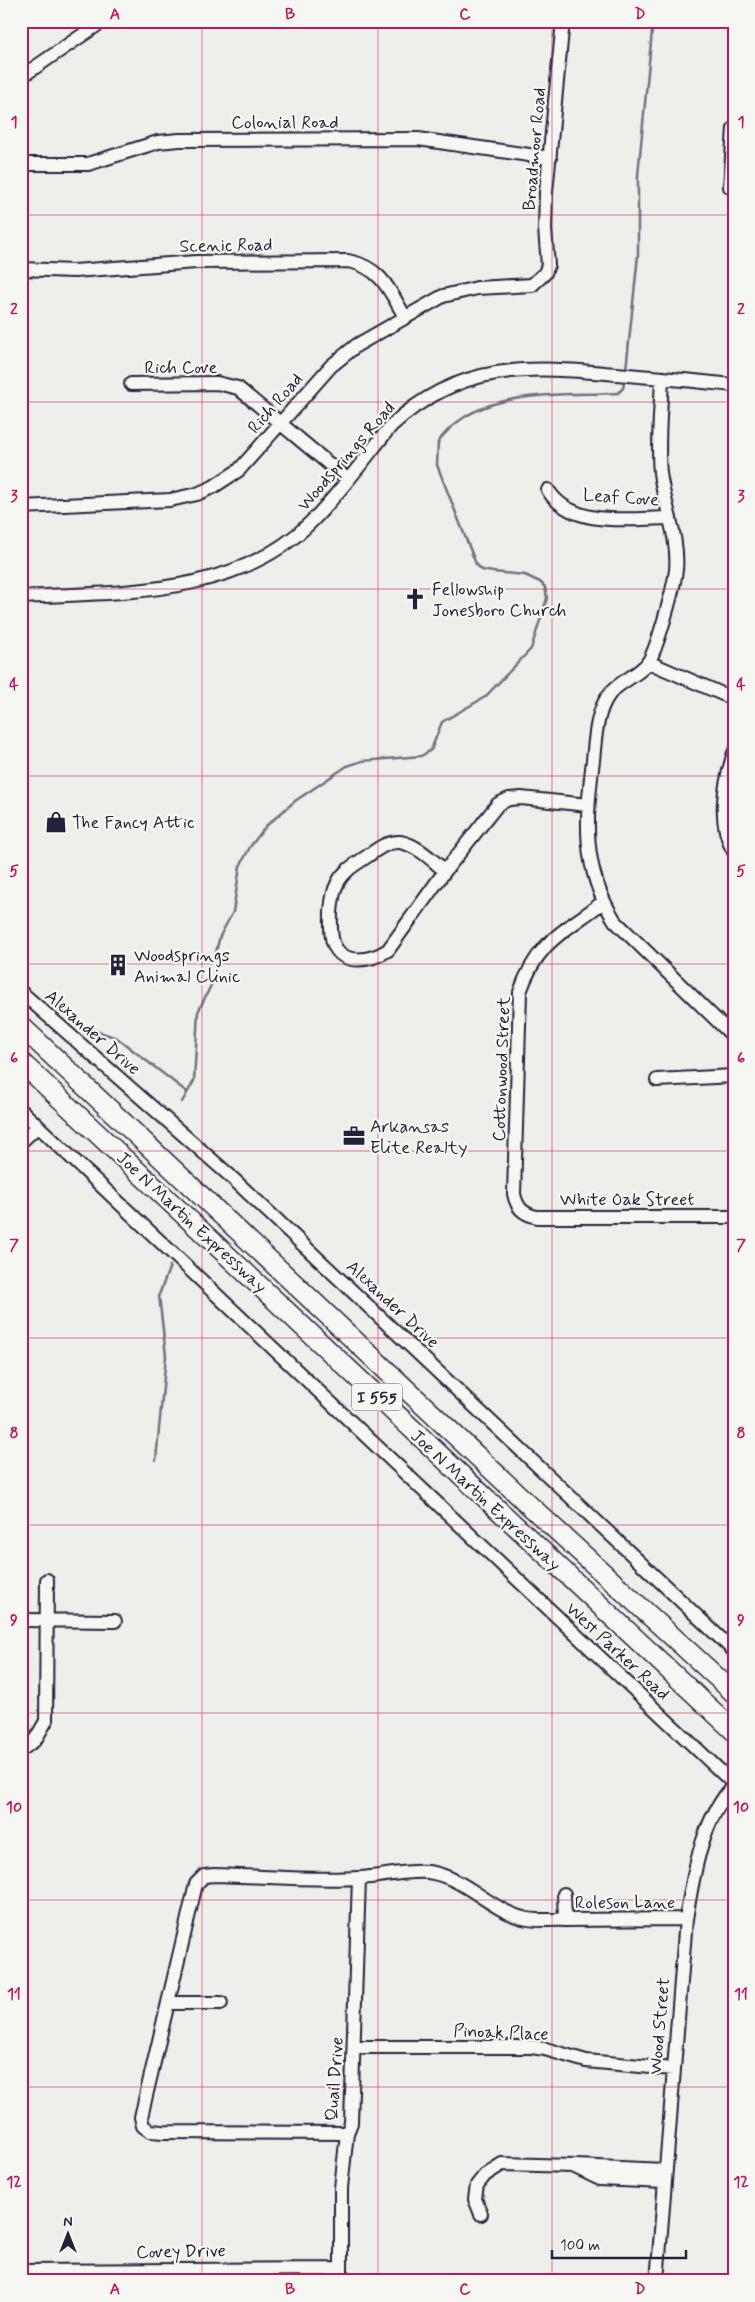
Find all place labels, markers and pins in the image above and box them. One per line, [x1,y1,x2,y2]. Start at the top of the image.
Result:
place label: Fellowship Jonesboro Church [432,578,567,623]
church icon: Fellowship Jonesboro Church [402,586,428,612]
shop icon: The Fancy Attic [43,809,69,835]
place label: The Fancy Attic [72,811,194,835]
place label: Woodsprings Animal Clinic [134,944,240,989]
building icon: Woodsprings Animal Clinic [105,952,131,978]
place label: Arkansas Elite Realty [370,1115,467,1160]
office icon: Arkansas Elite Realty [341,1123,367,1149]

